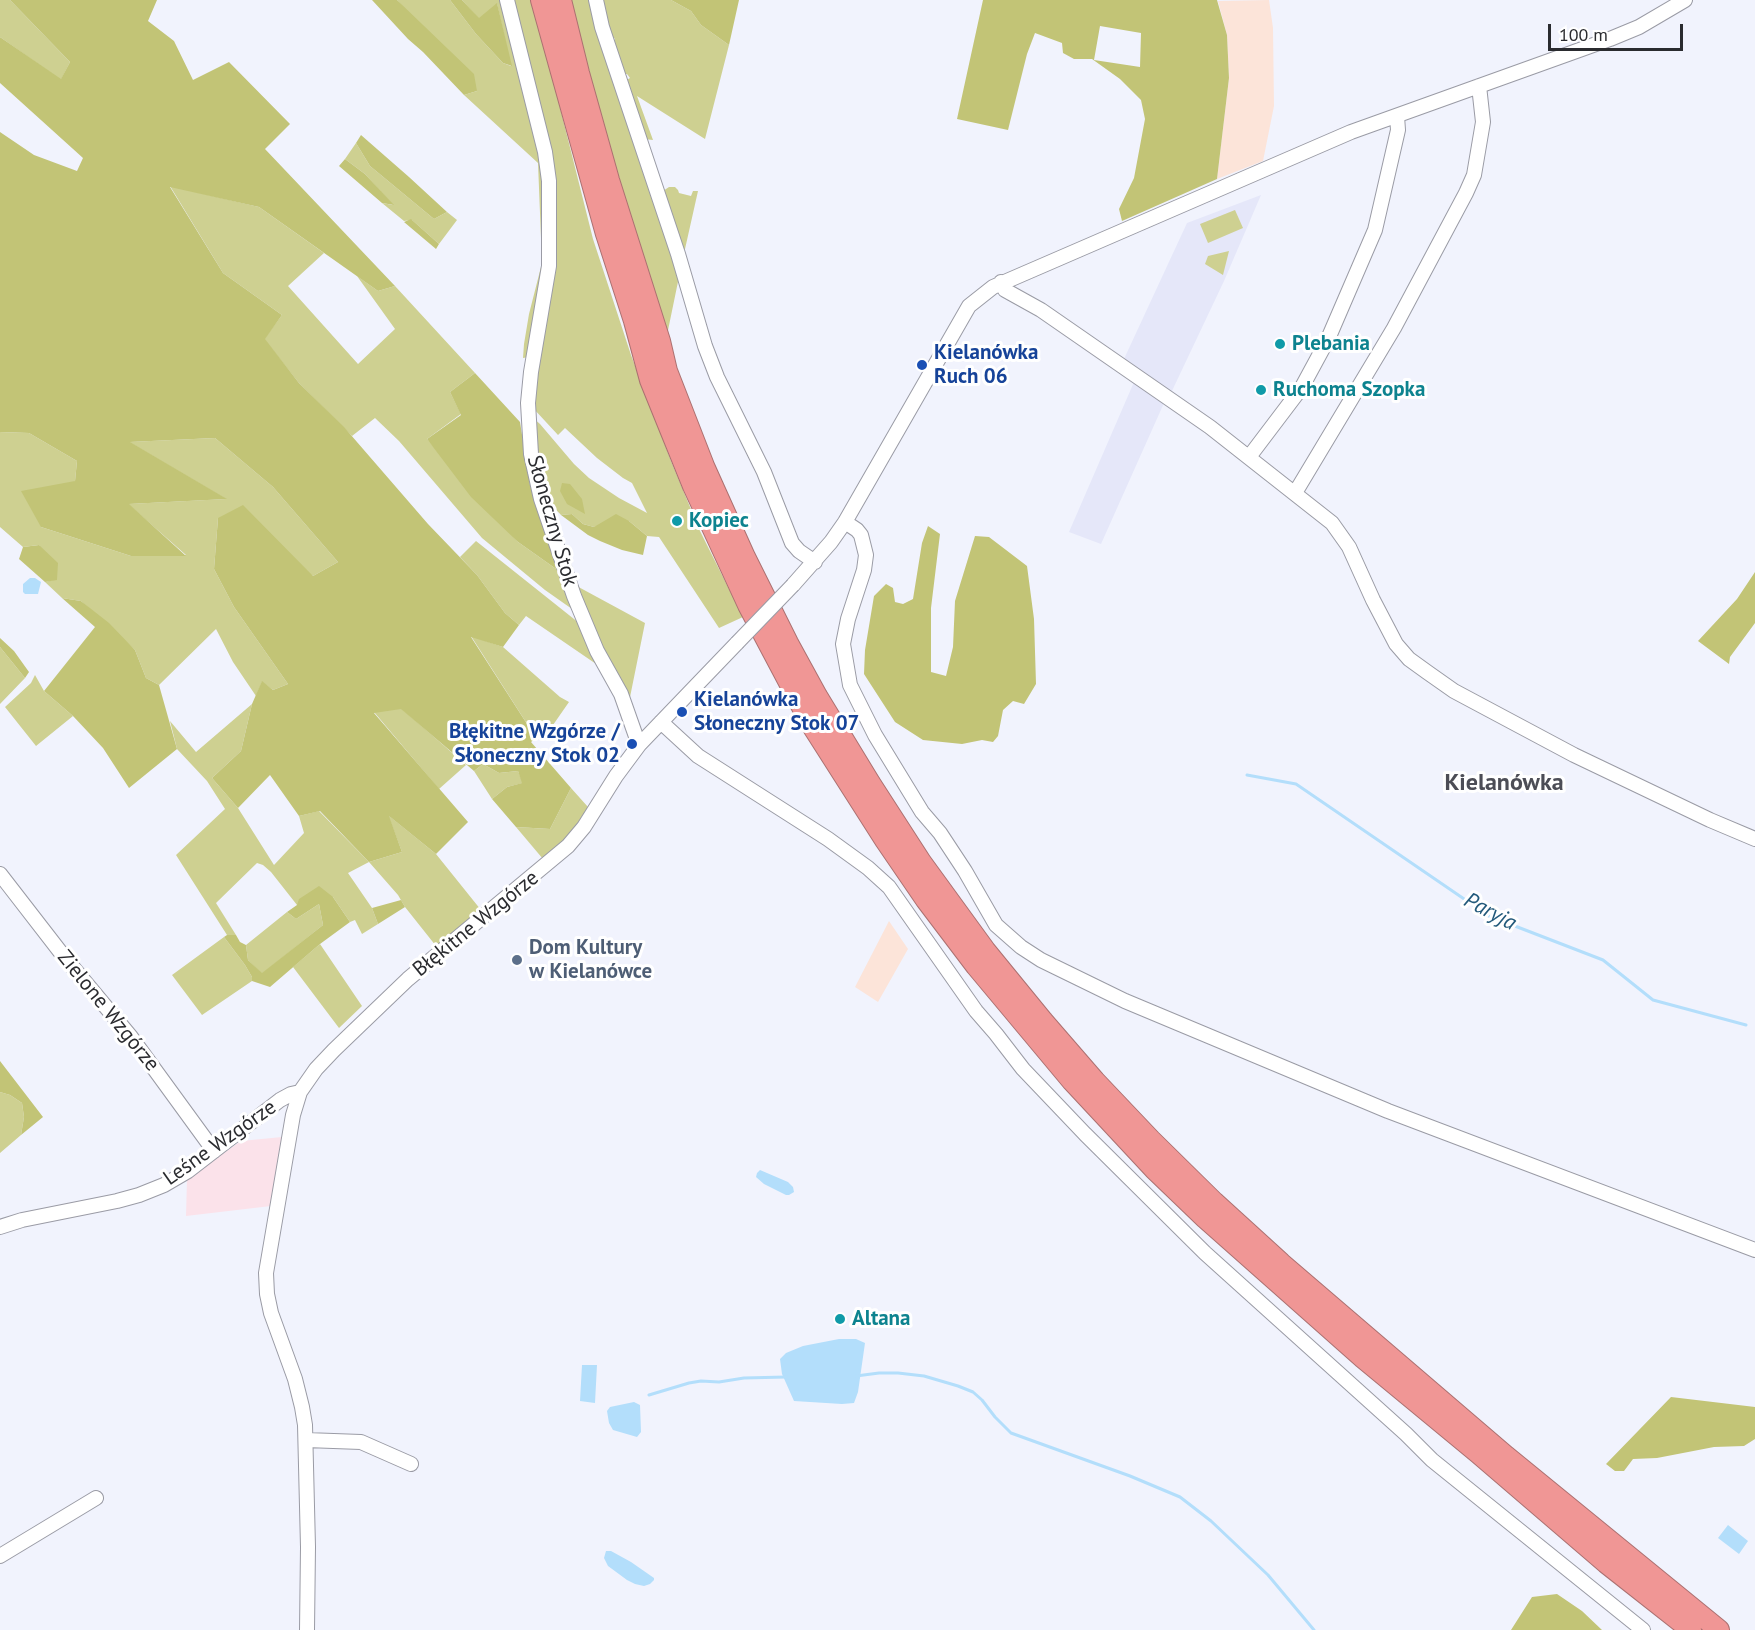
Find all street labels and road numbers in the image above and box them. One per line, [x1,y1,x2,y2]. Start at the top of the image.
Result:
street label: Słoneczny Stok [521,453,583,589]
street label: Błękitne Wzgórze [408,866,544,982]
street label: Zielone Wzgórze [52,946,164,1076]
street label: Leśne Wzgórze [159,1095,281,1191]

